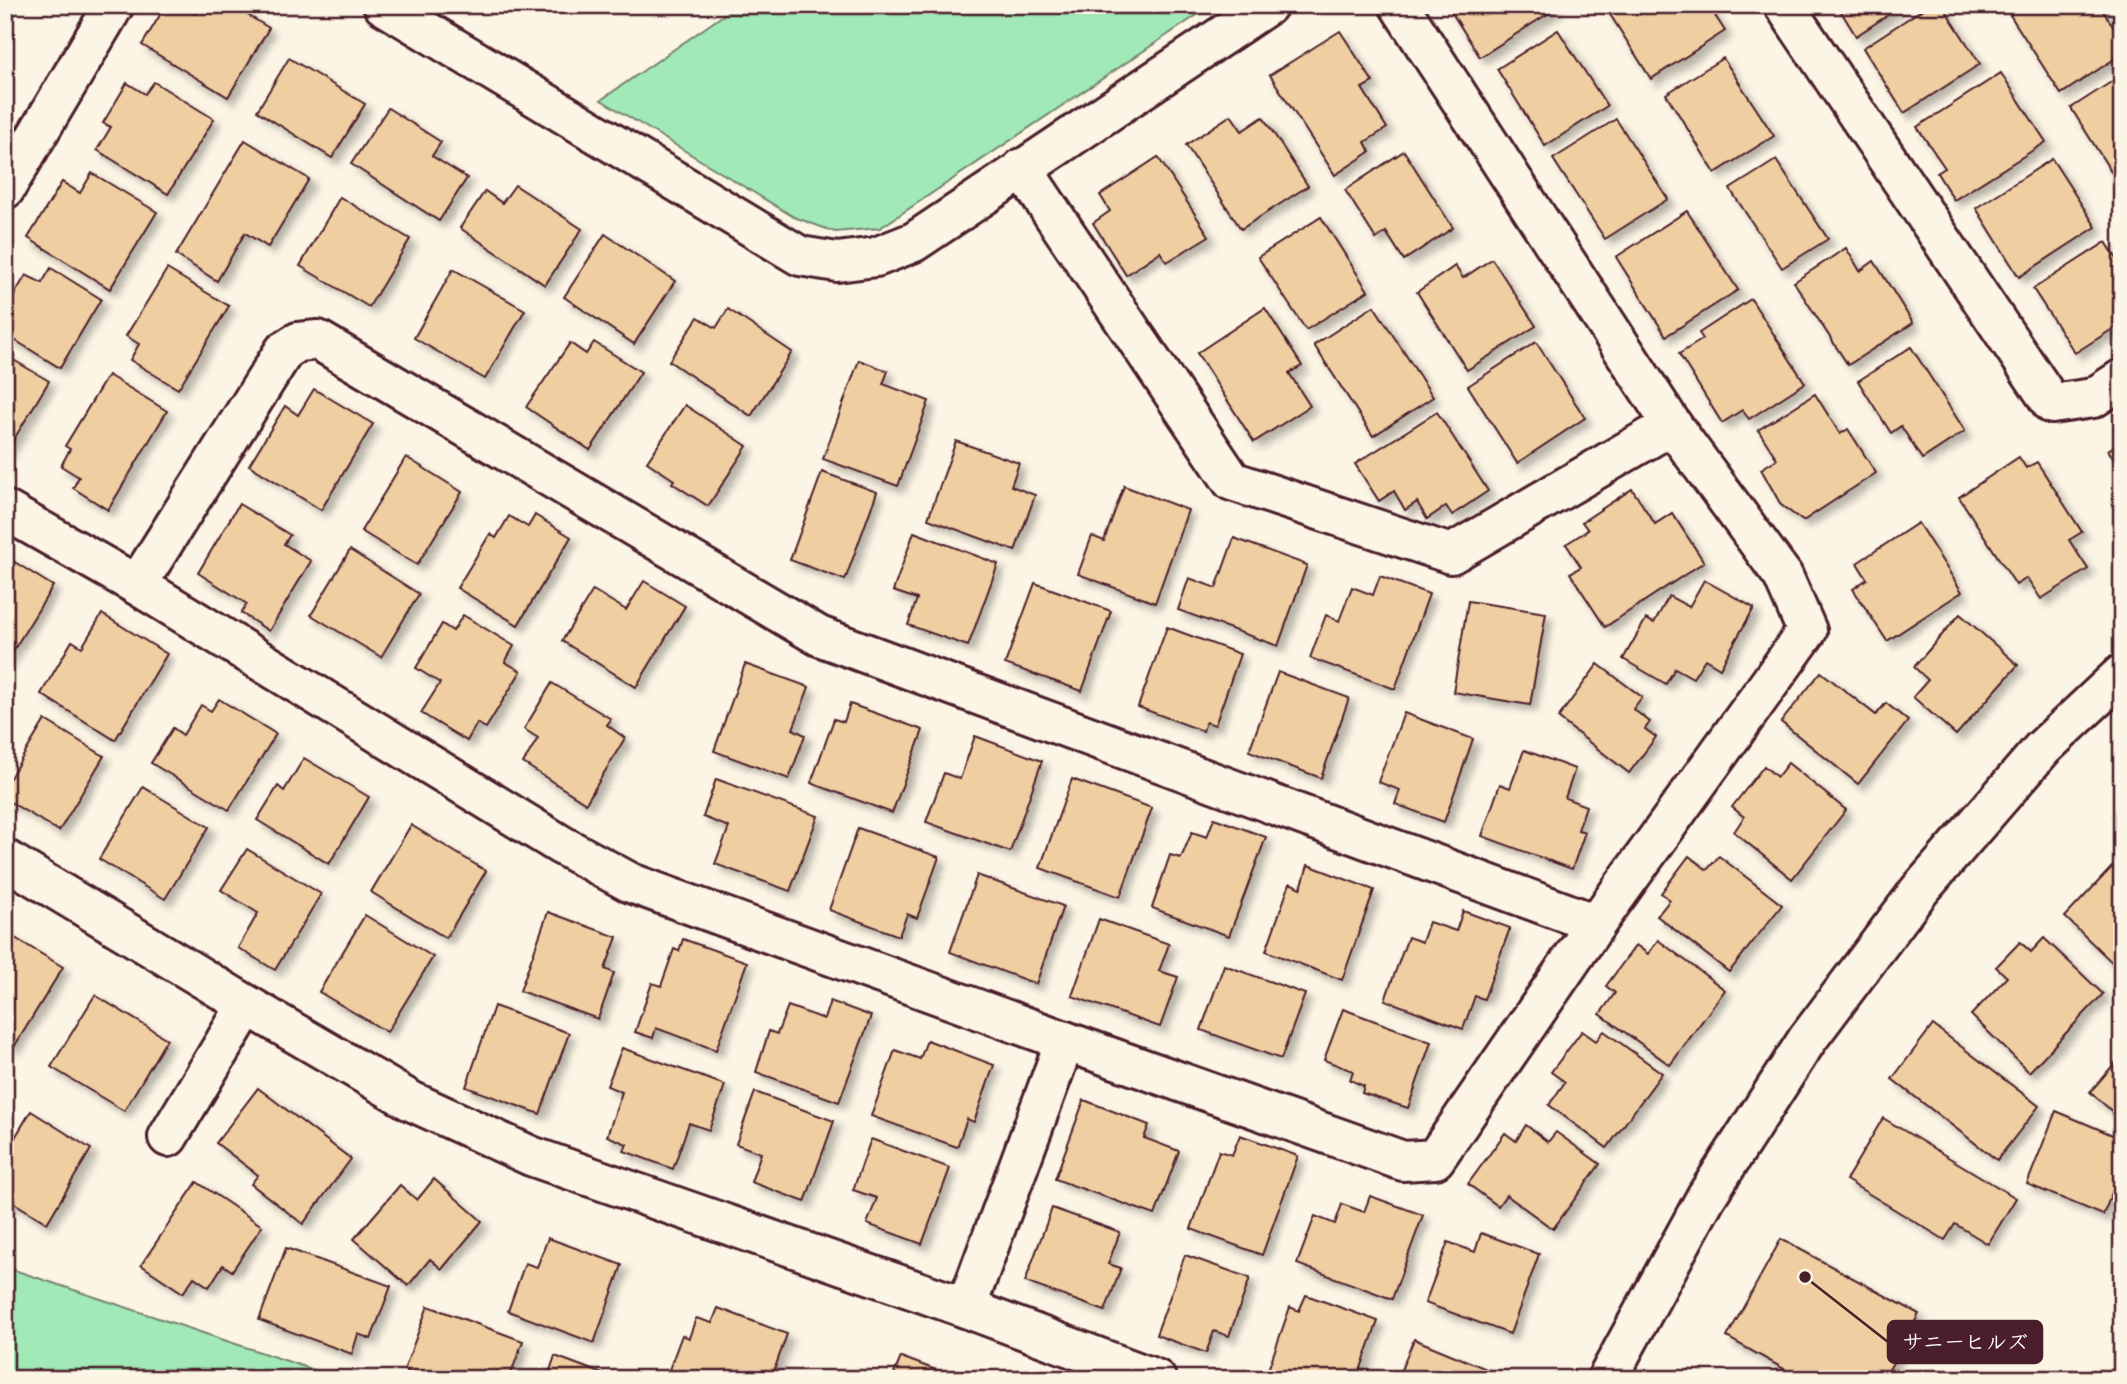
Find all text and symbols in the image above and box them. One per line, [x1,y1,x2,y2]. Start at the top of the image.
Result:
callout: サニーヒルズ [1888,1321,2042,1363]
text: サニーヒルズ [1902,1328,2028,1357]

